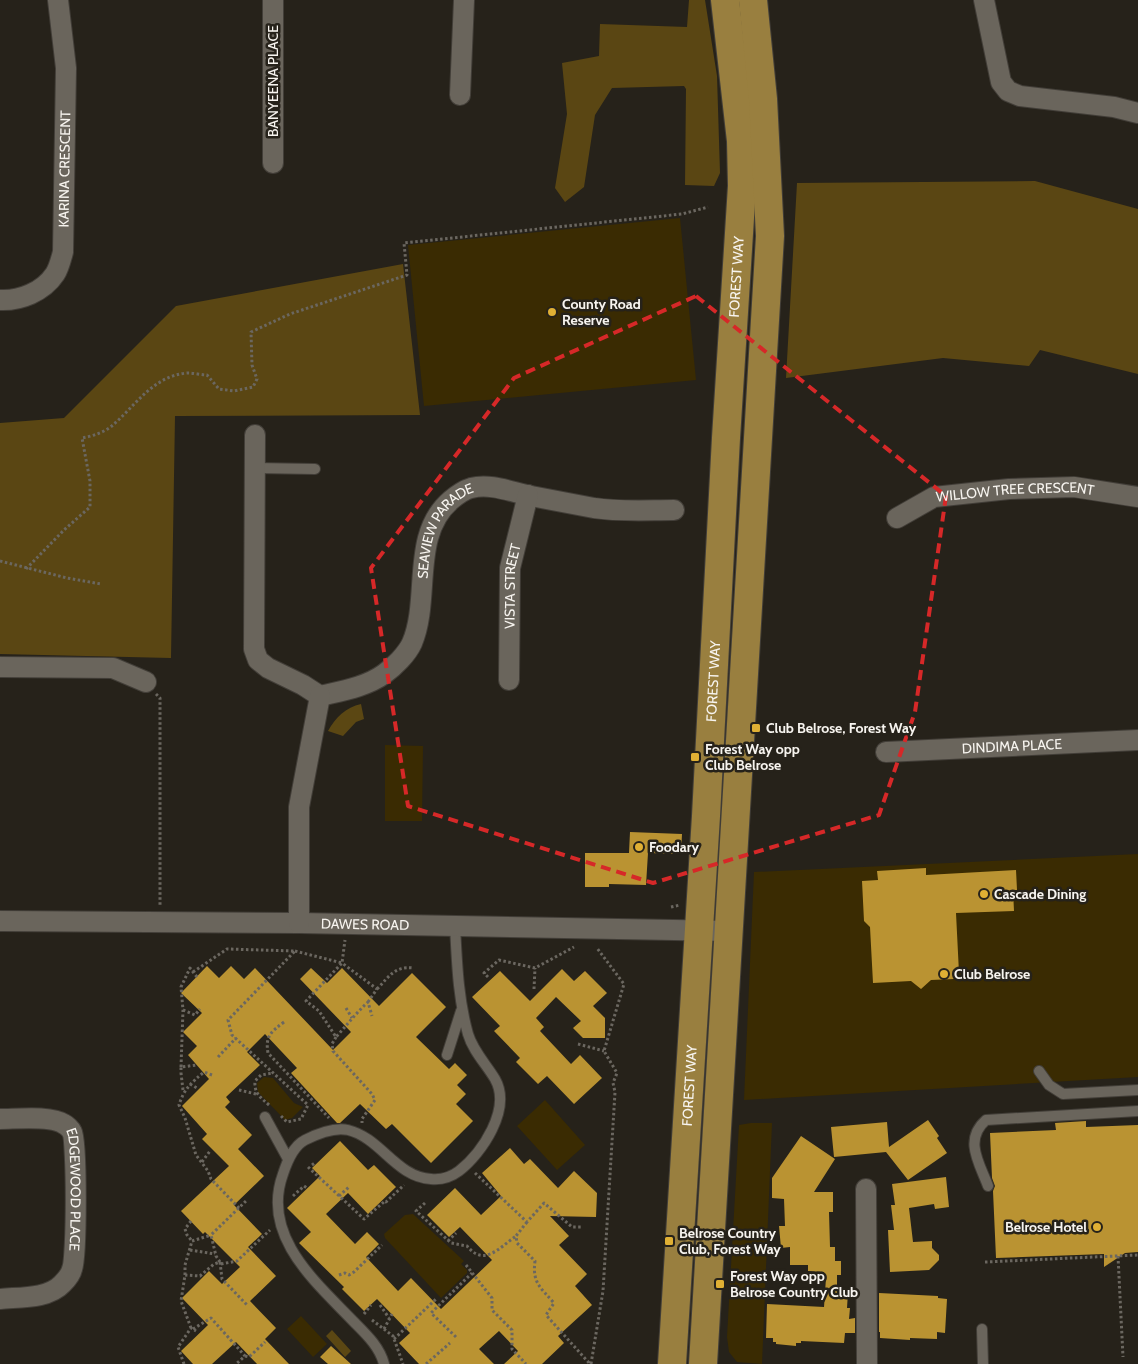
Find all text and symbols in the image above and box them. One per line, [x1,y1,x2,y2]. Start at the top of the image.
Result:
street label: BANYEENA PLACE [264,25,282,137]
street label: KARINA CRESCENT [54,110,74,228]
street label: FOREST WAY [725,235,748,318]
place label: County Road Reserve [562,295,641,329]
marker: County Road Reserve [546,306,558,318]
street label: WILLOW TREE CRESCENT [935,478,1096,506]
street label: SEAVIEW PARADE [413,479,476,579]
street label: VISTA STREET [500,541,525,629]
street label: FOREST WAY [702,639,724,722]
place label: Club Belrose, Forest Way [766,719,917,737]
marker: Club Belrose, Forest Way [750,722,762,734]
street label: DINDIMA PLACE [961,735,1063,757]
place label: Forest Way opp Club Belrose [705,740,800,774]
marker: Forest Way opp Club Belrose [689,751,701,763]
place label: Foodary [649,838,699,856]
marker: Foodary [633,841,645,853]
place label: Cascade Dining [994,885,1086,903]
marker: Cascade Dining [978,888,990,900]
street label: DAWES ROAD [321,914,409,934]
place label: Club Belrose [954,965,1030,983]
marker: Club Belrose [938,968,950,980]
street label: FOREST WAY [678,1043,701,1127]
street label: EDGEWOOD PLACE [62,1125,85,1252]
place label: Belrose Hotel [1005,1218,1087,1236]
marker: Belrose Hotel [1091,1221,1103,1233]
place label: Belrose Country Club, Forest Way [679,1224,781,1258]
marker: Belrose Country Club, Forest Way [663,1235,675,1247]
place label: Forest Way opp Belrose Country Club [730,1267,858,1301]
marker: Forest Way opp Belrose Country Club [714,1278,726,1290]

